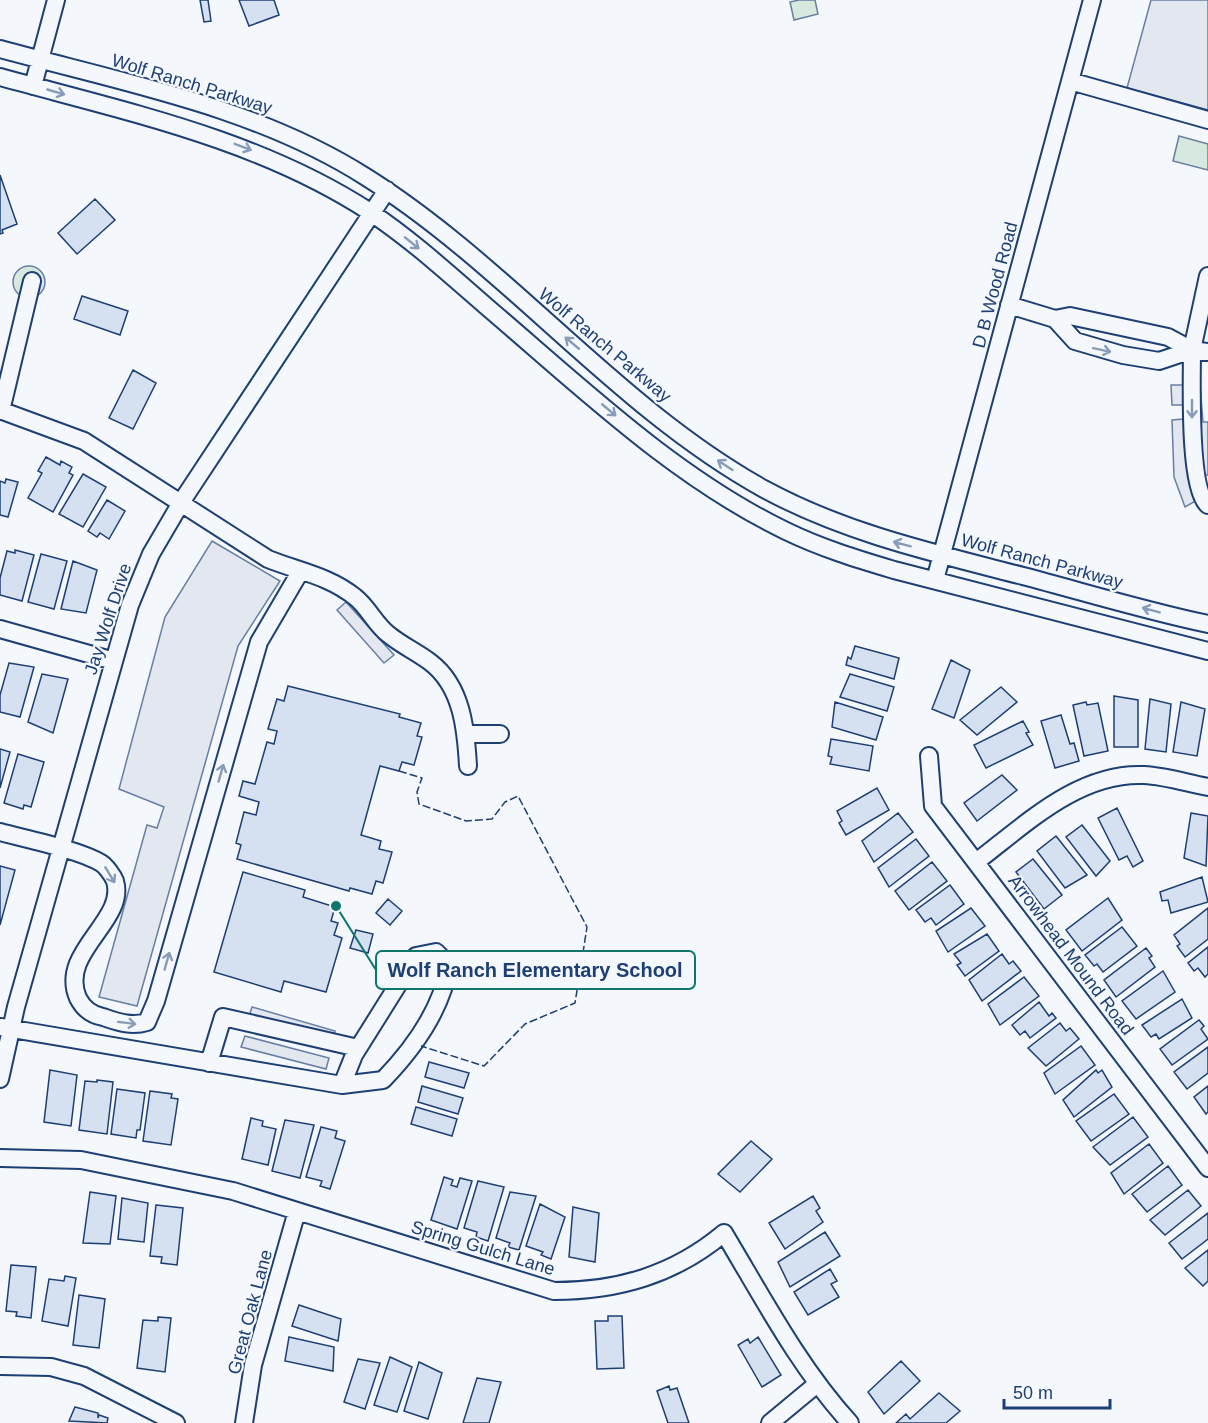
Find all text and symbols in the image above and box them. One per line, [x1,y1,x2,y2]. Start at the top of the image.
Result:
street label: Wolf Ranch Parkway [109,50,275,118]
one-way arrow [47,87,66,98]
one-way arrow [234,143,252,154]
street label: D B Wood Road [969,220,1021,350]
one-way arrow [404,237,420,250]
street label: Wolf Ranch Parkway [535,284,675,406]
one-way arrow [565,336,580,350]
one-way arrow [1092,345,1111,356]
one-way arrow [1186,398,1198,418]
one-way arrow [601,403,616,417]
one-way arrow [716,458,733,471]
street label: Wolf Ranch Parkway [959,530,1125,592]
one-way arrow [893,538,912,550]
street label: Jay Wolf Drive [81,561,135,677]
one-way arrow [1142,603,1161,615]
one-way arrow [216,764,227,783]
one-way arrow [103,866,116,883]
street label: Arrowhead Mound Road [1004,871,1138,1039]
callout: Wolf Ranch Elementary School [376,951,695,989]
one-way arrow [162,952,174,971]
text: Wolf Ranch Elementary School [387,959,683,981]
one-way arrow [117,1018,136,1029]
street label: Spring Gulch Lane [409,1217,557,1279]
street label: Great Oak Lane [224,1248,276,1376]
scale bar [1004,1372,1110,1410]
text: 50 m [1013,1383,1053,1403]

